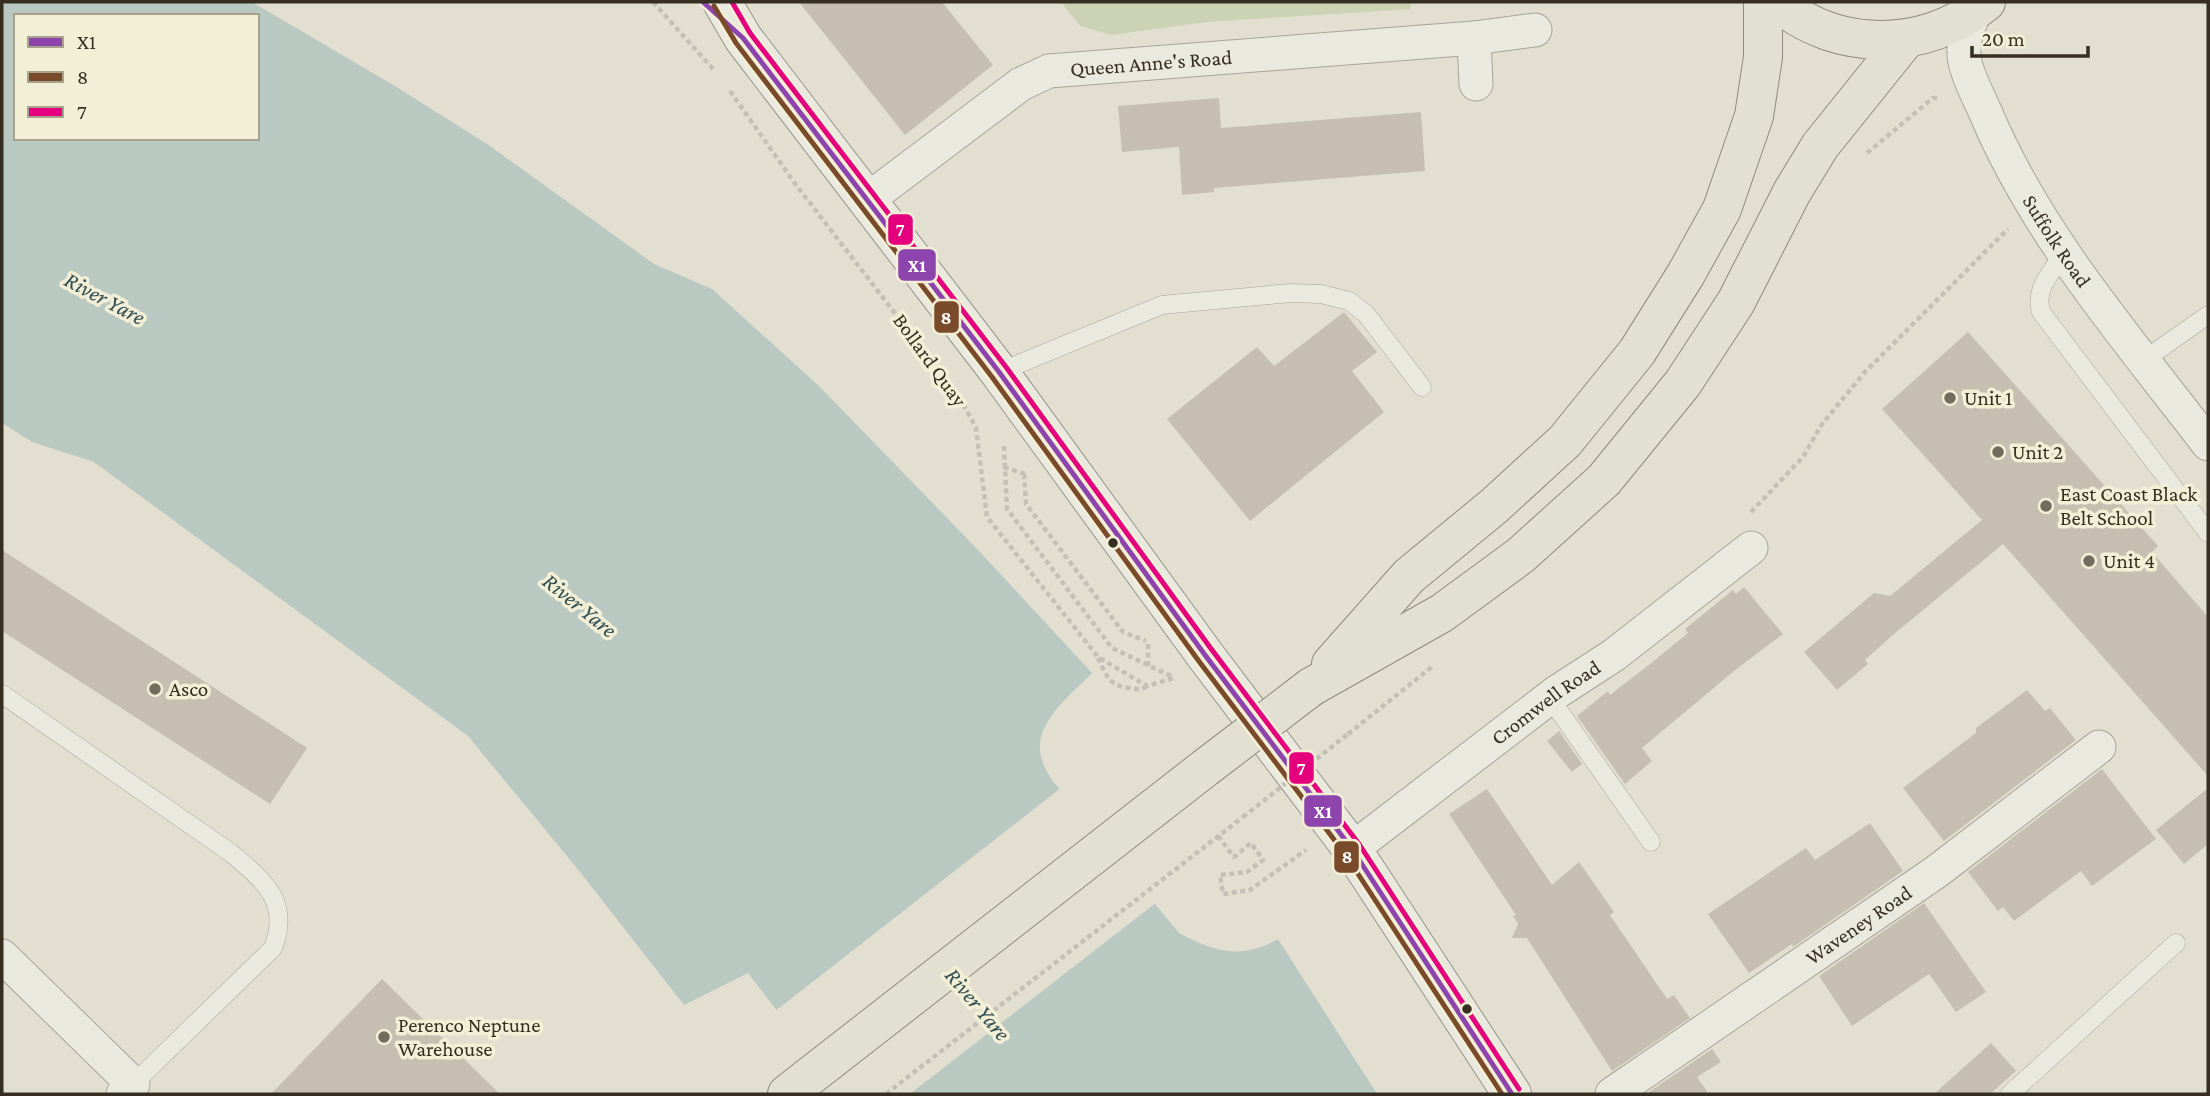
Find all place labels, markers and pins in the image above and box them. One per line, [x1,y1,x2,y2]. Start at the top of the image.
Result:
place label: Unit 1 [1964,386,2012,410]
marker: Unit 1 [1942,390,1958,406]
place label: Unit 2 [2012,440,2063,464]
marker: Unit 2 [1990,444,2006,460]
place label: East Coast Black Belt School [2060,482,2197,530]
marker: East Coast Black Belt School [2038,498,2054,514]
unlabelled marker [1106,536,1120,550]
place label: Unit 4 [2103,549,2155,573]
marker: Unit 4 [2081,553,2097,569]
place label: Asco [169,677,208,701]
marker: Asco [147,681,163,697]
unlabelled marker [1460,1002,1474,1016]
place label: Perenco Neptune Warehouse [398,1013,540,1061]
marker: Perenco Neptune Warehouse [376,1029,392,1045]

